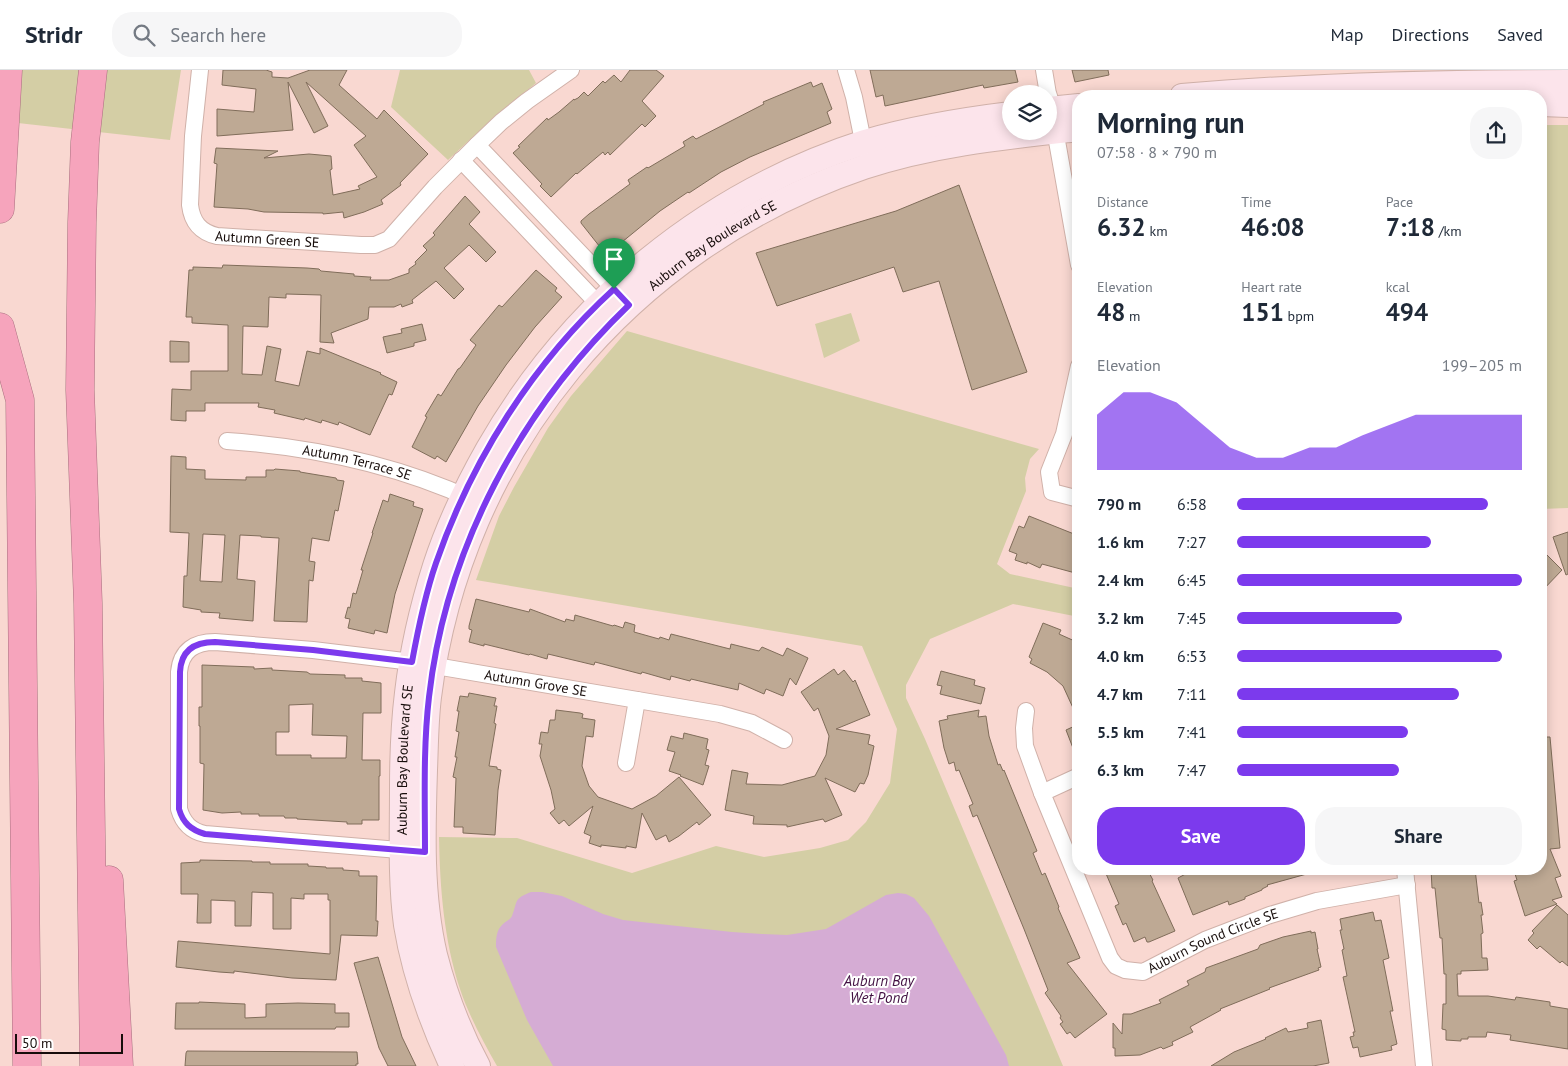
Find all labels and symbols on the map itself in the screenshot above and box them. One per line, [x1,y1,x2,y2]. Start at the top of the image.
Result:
street label: Auburn Bay Boulevard SE [644,196,780,294]
street label: Autumn Green SE [214,227,320,251]
pin [593,238,635,289]
street label: Autumn Terrace SE [301,441,414,484]
street label: Autumn Grove SE [483,665,588,700]
street label: Auburn Bay Boulevard SE [393,684,417,835]
street label: Auburn Sound Circle SE [1144,904,1280,977]
water label: Auburn Bay Wet Pond [843,971,916,1007]
scale bar [15,1031,122,1054]

